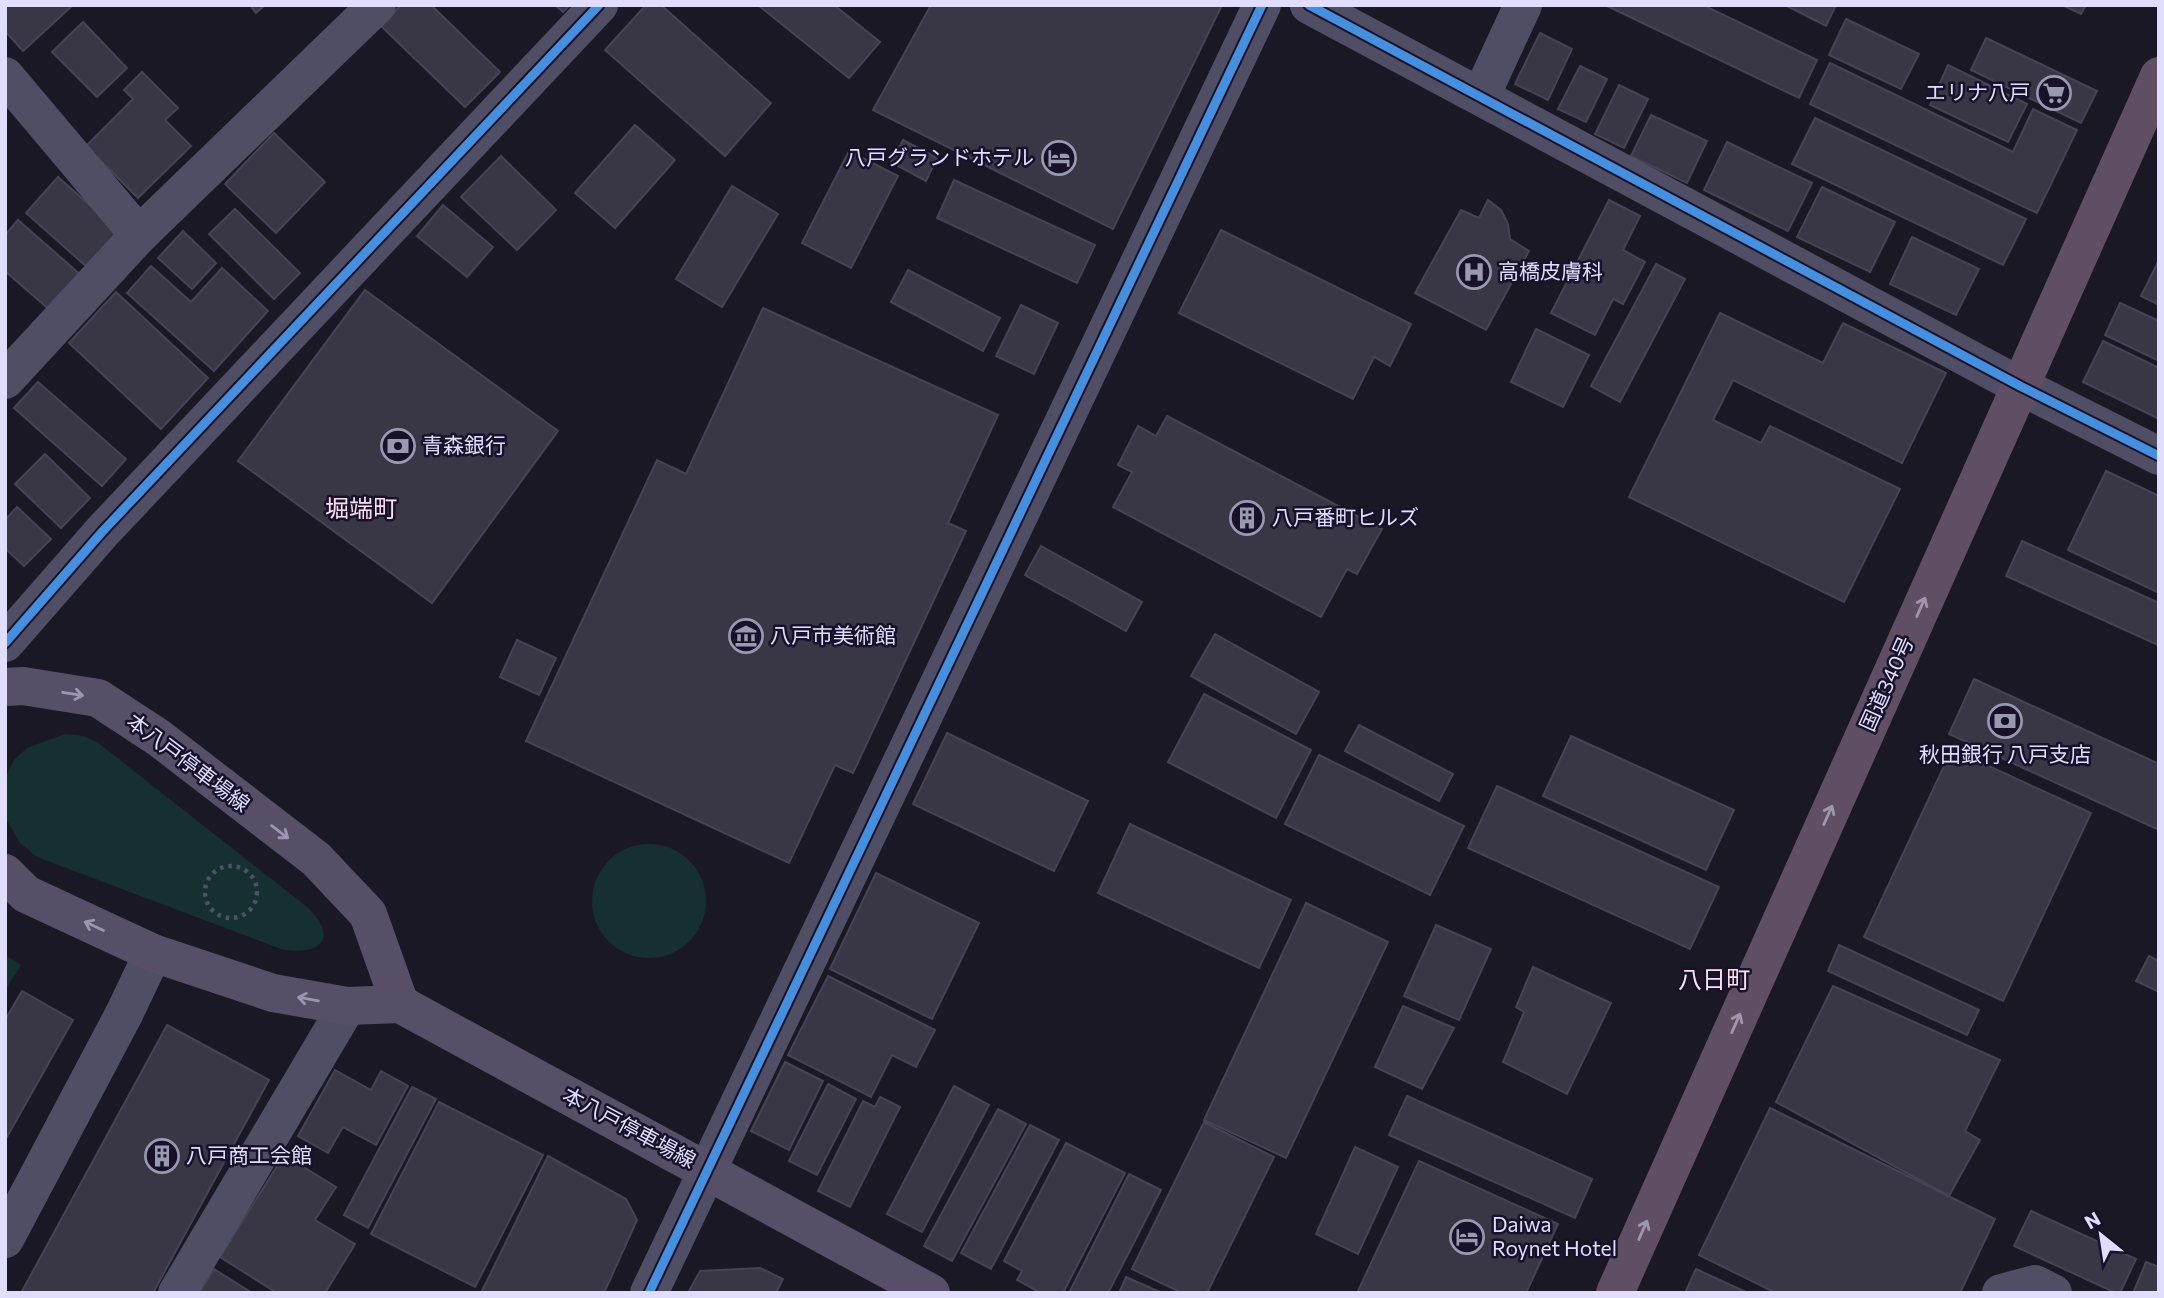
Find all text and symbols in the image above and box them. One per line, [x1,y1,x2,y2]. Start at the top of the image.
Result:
supermarket icon: エリナ八戸 [2035,74,2073,112]
place label: エリナ八戸 [1925,79,2030,104]
hotel icon: 八戸グランドホテル [1040,139,1078,177]
place label: 八戸グランドホテル [845,144,1034,169]
hospital icon: 高橋皮膚科 [1455,253,1493,291]
place label: 高橋皮膚科 [1498,258,1603,283]
bank icon: 青森銀行 [379,427,417,465]
place label: 青森銀行 [422,432,506,457]
district label: 堀端町 [325,493,397,522]
building icon: 八戸番町ヒルズ [1228,499,1266,537]
place label: 八戸番町ヒルズ [1272,504,1419,529]
one-way arrow [1915,597,1928,618]
museum icon: 八戸市美術館 [727,617,765,655]
place label: 八戸市美術館 [770,622,896,647]
street label: 国道340号 [1854,632,1918,735]
one-way arrow [61,688,84,701]
bank icon: 秋田銀行 八戸支店 [1986,702,2024,740]
street label: 本八戸停車場線 [123,708,255,816]
place label: 秋田銀行 八戸支店 [1919,741,2091,766]
one-way arrow [1822,805,1835,826]
one-way arrow [271,824,290,839]
one-way arrow [84,918,105,932]
district label: 八日町 [1678,964,1750,993]
one-way arrow [297,992,320,1005]
one-way arrow [1730,1013,1743,1034]
street label: 本八戸停車場線 [559,1081,700,1172]
building icon: 八戸商工会館 [143,1137,181,1175]
place label: 八戸商工会館 [186,1142,312,1167]
north arrow [2066,1200,2136,1270]
text: N [2080,1206,2104,1233]
place label: Daiwa Roynet Hotel [1492,1211,1617,1260]
hotel icon: Daiwa Roynet Hotel [1448,1218,1486,1256]
one-way arrow [1637,1220,1650,1242]

